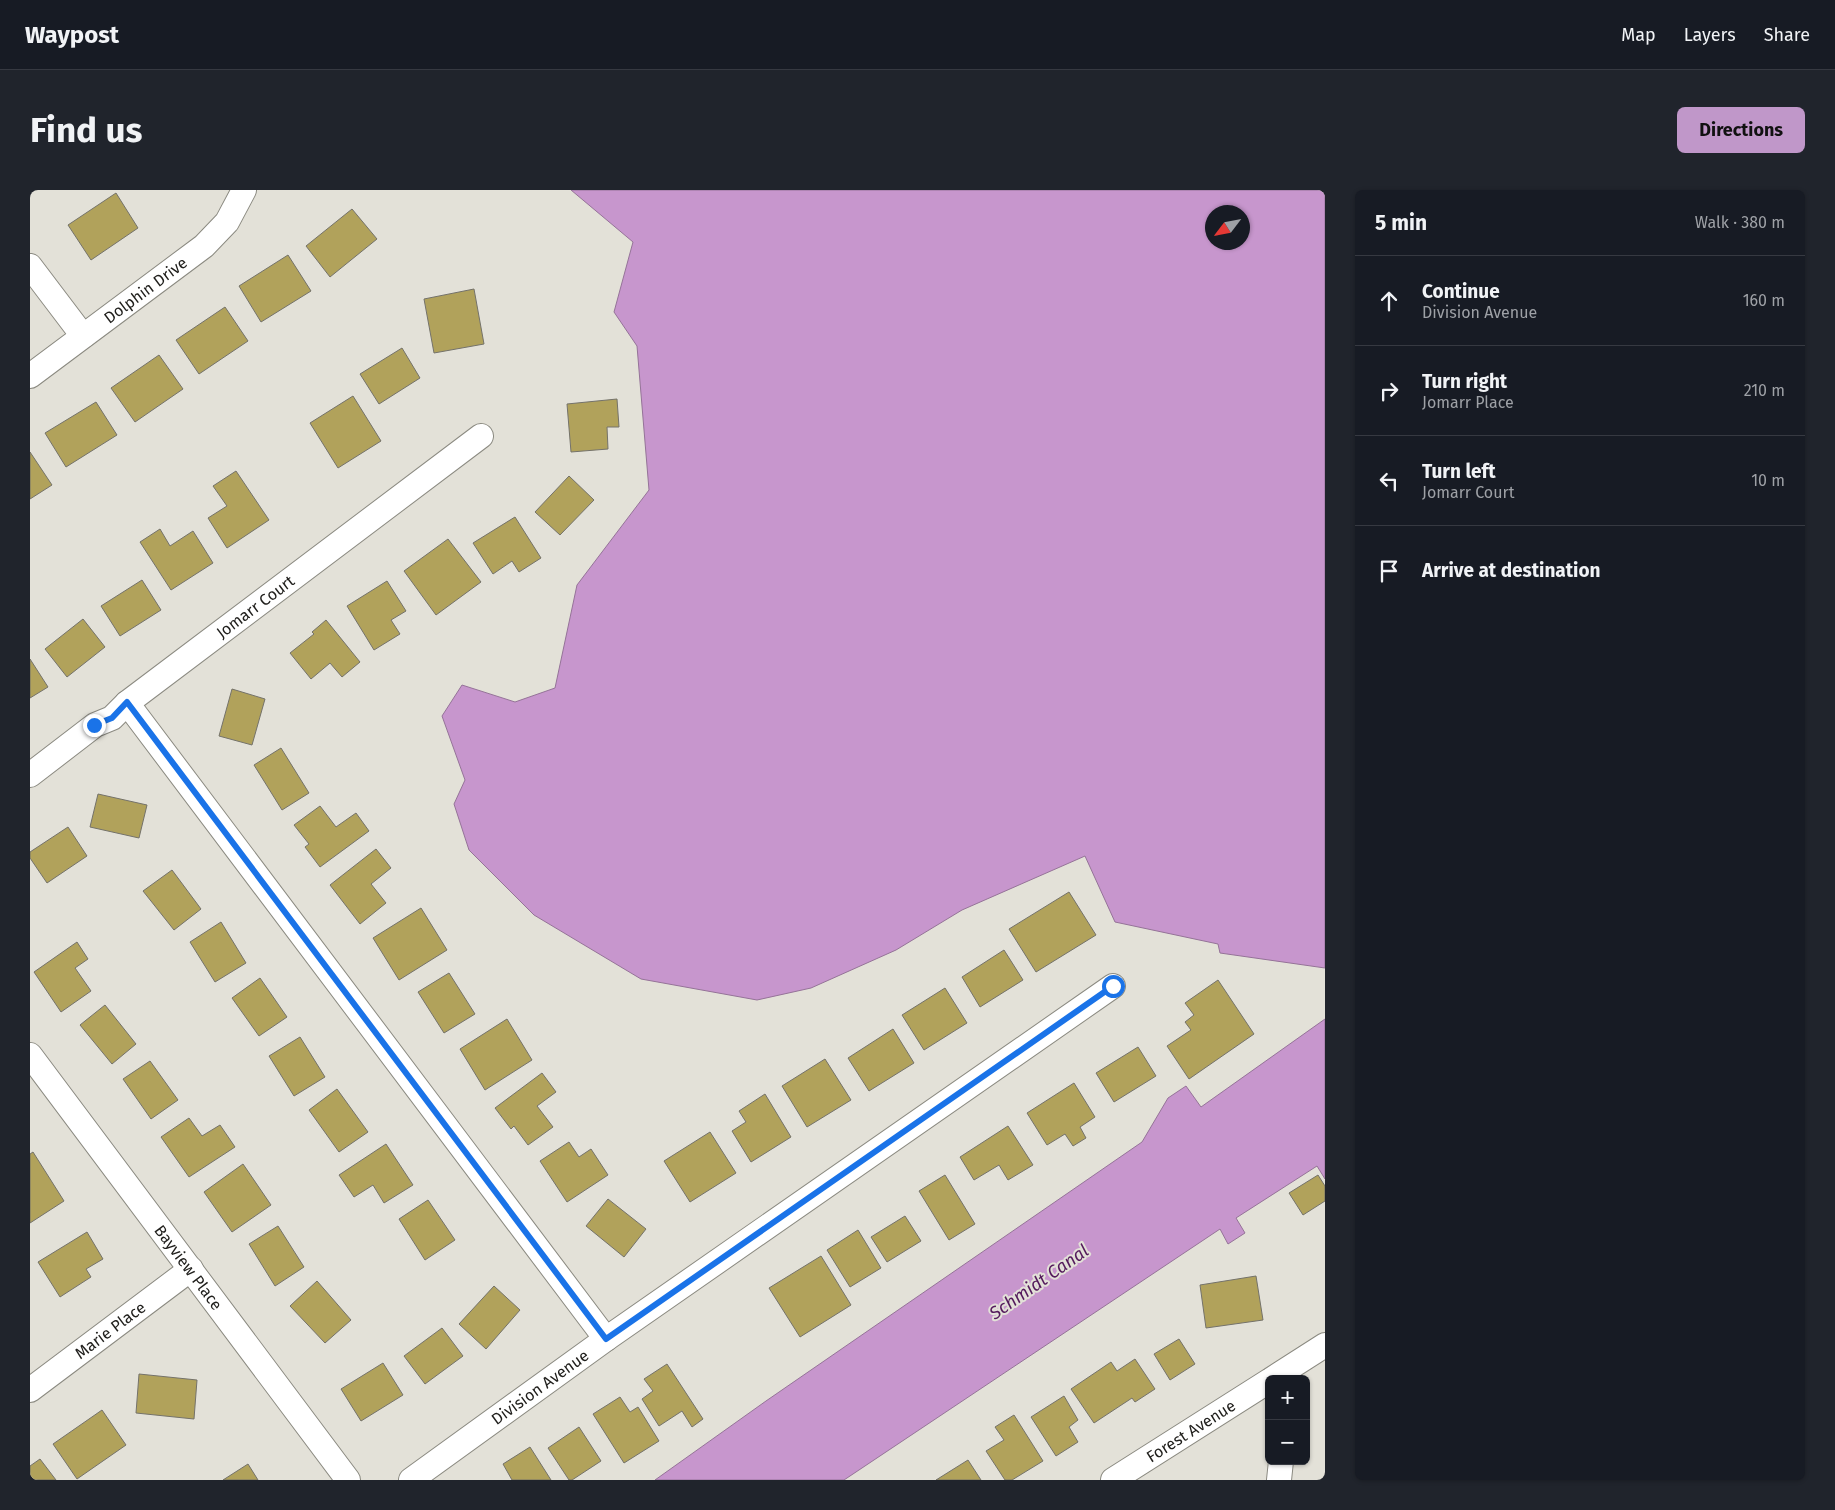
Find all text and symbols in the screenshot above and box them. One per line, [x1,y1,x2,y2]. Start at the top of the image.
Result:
text: Waypost [25,21,119,49]
text: Map [1621,24,1656,46]
text: Layers [1684,24,1736,46]
text: Share [1764,24,1810,46]
button: Directions [1677,107,1805,153]
text: Find us [30,109,142,151]
north arrow [1205,205,1250,250]
text: 5 min [1375,210,1427,236]
text: Walk · 380 m [1695,213,1785,232]
street label: Dolphin Drive [100,253,191,327]
text: Continue [1422,280,1500,303]
icon: ahead [1375,287,1403,315]
text: 160 m [1743,291,1785,310]
text: Division Avenue [1422,303,1537,322]
text: Turn right [1422,370,1507,393]
icon: right [1375,377,1403,405]
text: 210 m [1744,381,1785,400]
text: Jomarr Place [1422,393,1514,412]
text: Turn left [1422,460,1496,483]
icon: left [1375,467,1403,495]
text: 10 m [1751,471,1785,490]
text: Jomarr Court [1422,483,1514,502]
icon: arrive [1375,557,1403,585]
text: Arrive at destination [1422,559,1601,582]
street label: Jomarr Court [213,571,298,642]
route end [83,714,106,737]
route start [1102,975,1125,998]
street label: Bayview Place [150,1221,226,1314]
water label: Schmidt Canal [984,1240,1093,1325]
street label: Marie Place [71,1298,149,1363]
street label: Division Avenue [488,1346,592,1429]
map controls [1265,1375,1310,1465]
button: + [1265,1375,1310,1420]
street label: Forest Avenue [1143,1396,1239,1466]
button: − [1265,1420,1310,1465]

